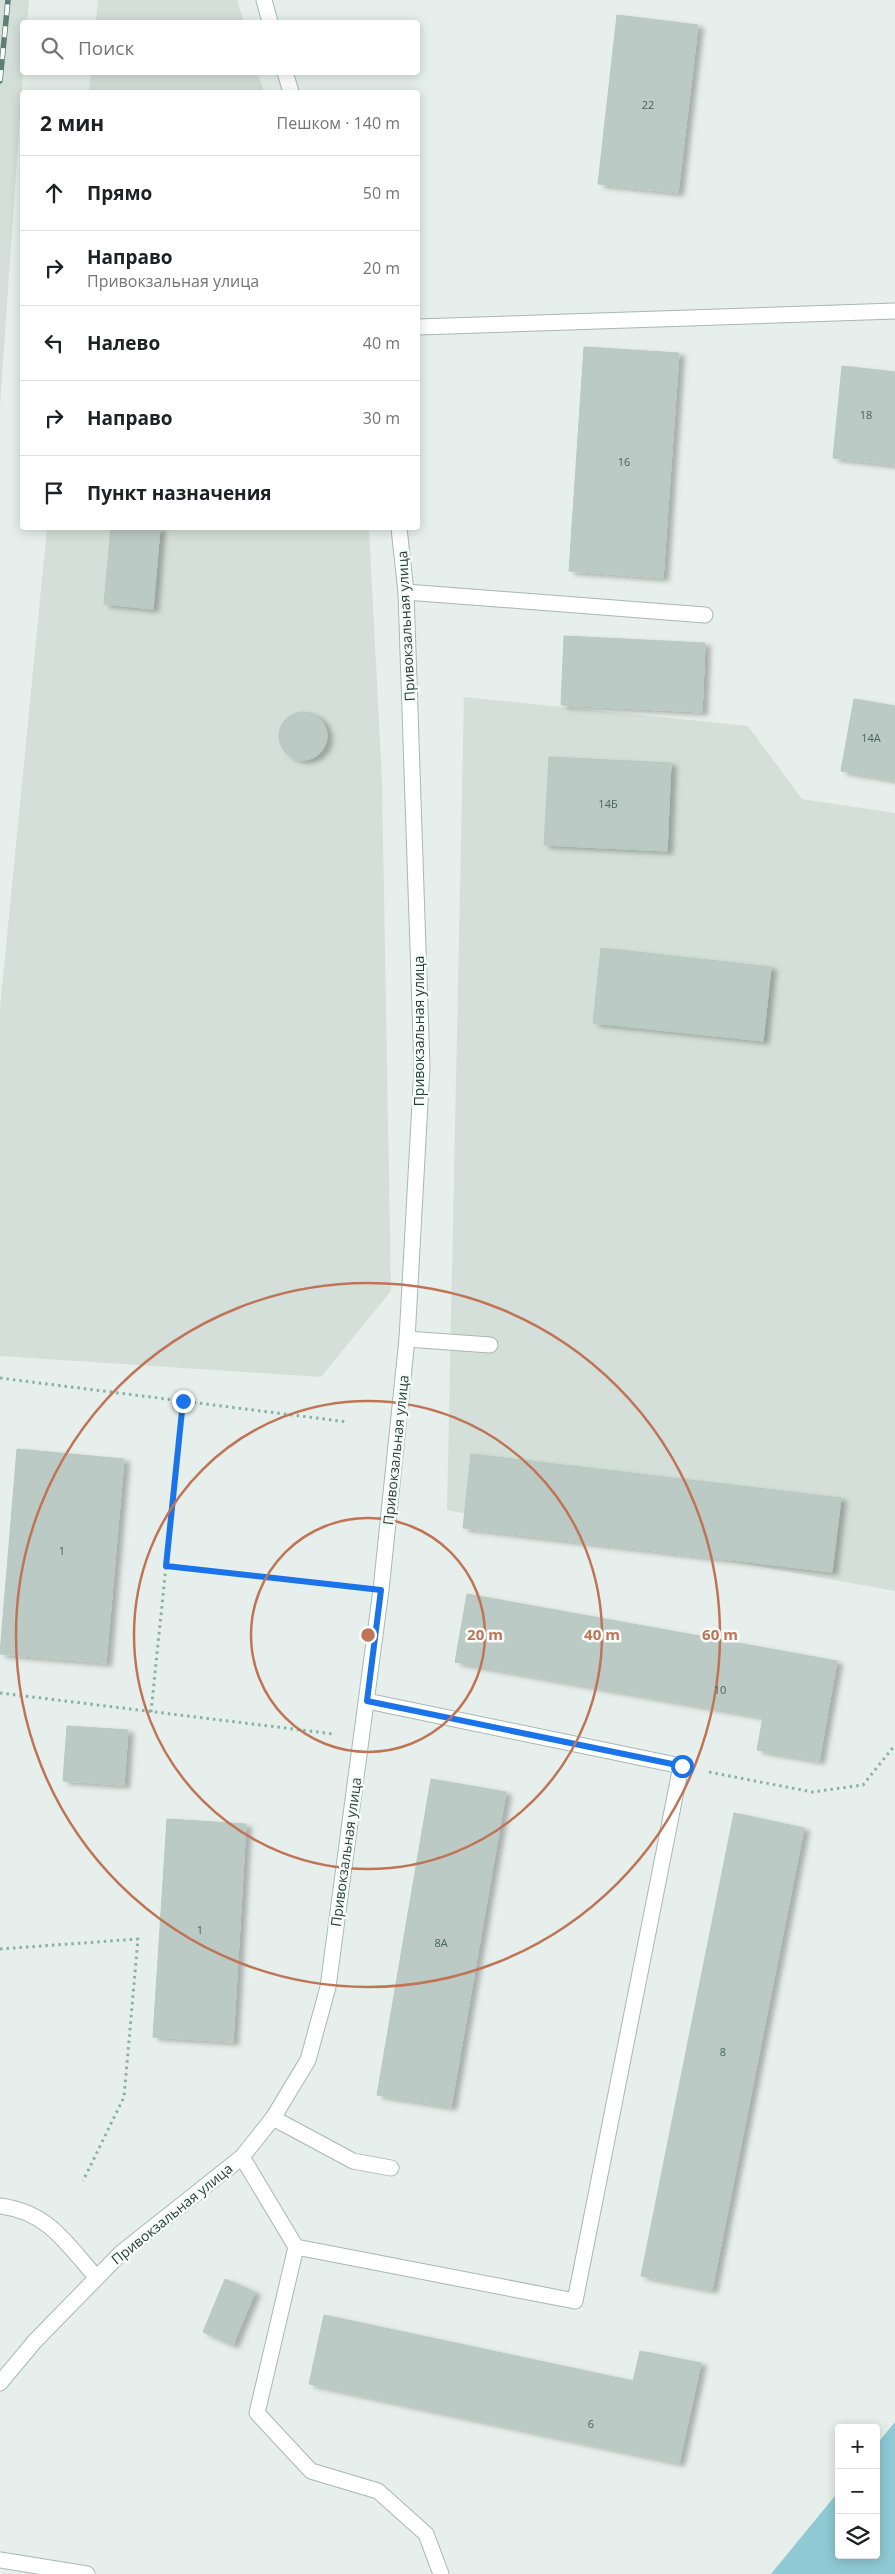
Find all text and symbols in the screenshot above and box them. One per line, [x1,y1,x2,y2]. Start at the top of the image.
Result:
search box [20,20,420,75]
icon: search [38,34,66,62]
text: Поиск [78,35,134,61]
house number: 22 [642,97,654,112]
text: 2 мин [40,109,104,137]
text: Пешком · 140 m [277,112,400,134]
icon: ahead [40,179,68,207]
text: Прямо [87,180,152,206]
text: 50 m [363,182,400,204]
text: Направо [87,244,173,270]
icon: right [40,254,68,282]
text: 20 m [363,257,400,279]
text: Привокзальная улица [87,270,259,292]
icon: left [40,329,68,357]
text: Налево [87,330,160,356]
text: 40 m [363,332,400,354]
icon: right [40,404,68,432]
text: Направо [87,405,173,431]
text: 30 m [363,407,400,429]
house number: 18 [860,407,872,422]
house number: 16 [618,454,630,469]
icon: arrive [40,479,68,507]
text: Пункт назначения [87,480,272,506]
street label: Привокзальная улица [392,550,419,702]
house number: 14А [861,730,881,745]
house number: 14Б [598,796,618,811]
street label: Привокзальная улица [409,956,428,1106]
street label: Привокзальная улица [378,1374,413,1526]
route end [172,1390,195,1413]
house number: 1 [59,1543,65,1558]
text: 20 m [467,1624,503,1644]
text: 40 m [584,1624,620,1644]
text: 60 m [702,1624,738,1644]
centre of rings [359,1626,377,1644]
house number: 10 [714,1682,726,1697]
route start [671,1755,694,1778]
street label: Привокзальная улица [326,1776,365,1928]
house number: 1 [197,1922,203,1937]
house number: 8А [434,1935,448,1950]
house number: 8 [720,2044,726,2059]
street label: Привокзальная улица [107,2159,236,2268]
house number: 6 [588,2416,594,2431]
map controls [835,2424,880,2559]
button: + [835,2424,880,2469]
button: − [835,2469,880,2514]
button: layers [835,2514,880,2559]

